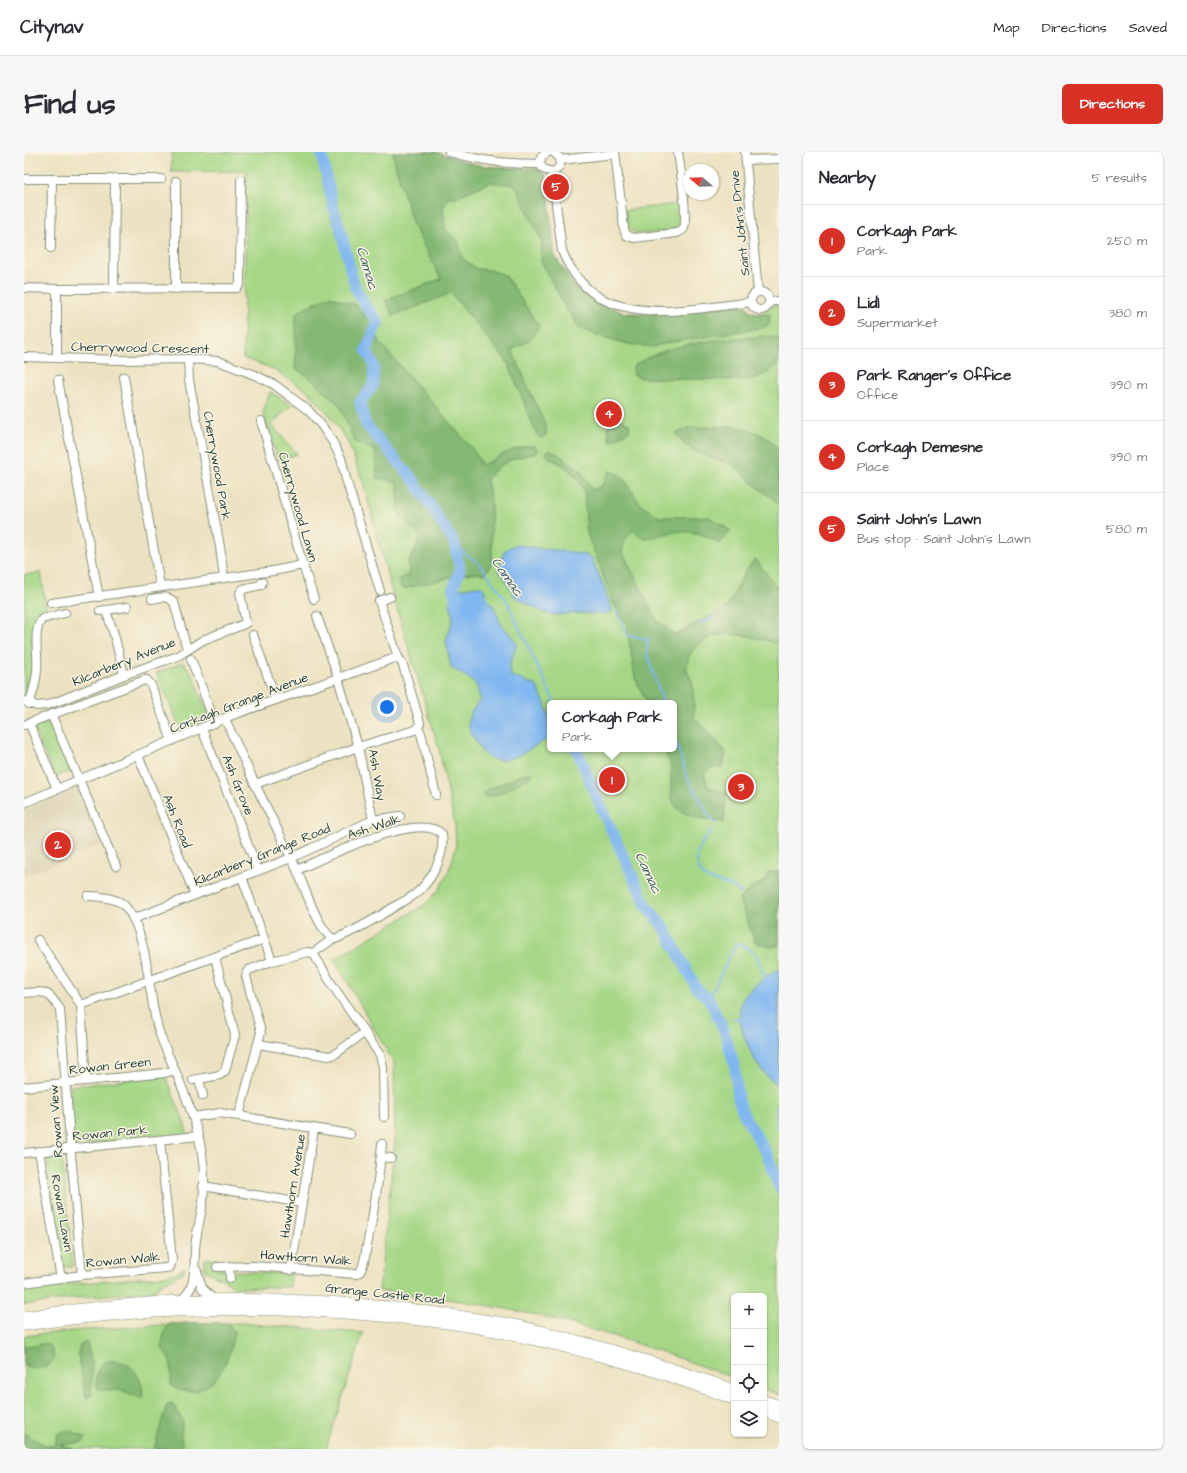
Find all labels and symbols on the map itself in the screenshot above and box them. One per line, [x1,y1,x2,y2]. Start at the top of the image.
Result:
north arrow [683,164,719,200]
street label: Saint John's Drive [725,169,755,277]
pin: 5 [543,172,569,202]
water label: Camac [351,244,383,292]
street label: Cherrywood Crescent [71,338,210,359]
pin: 4 [596,399,622,429]
street label: Cherrywood Park [197,410,236,523]
street label: Cherrywood Lawn [273,450,322,565]
water label: Camac [486,553,528,601]
street label: Kilcarbery Avenue [70,633,179,692]
street label: Corkagh Grange Avenue [167,668,311,739]
your location [377,697,397,717]
street label: Ash Way [363,748,390,803]
street label: Ash Grove [218,752,258,818]
pin: 1 [599,765,625,795]
pin: 3 [728,772,754,802]
street label: Ash Road [158,792,196,851]
street label: Ash Walk [345,810,403,844]
street label: Kilcarbery Grange Road [191,819,334,892]
pin: 2 [45,830,71,860]
water label: Camac [630,849,666,897]
street label: Rowan Green [68,1053,152,1079]
street label: Rowan View [44,1084,68,1158]
street label: Rowan Park [72,1121,148,1145]
street label: Hawthorn Avenue [276,1133,310,1239]
street label: Rowan Lawn [46,1173,78,1253]
street label: Hawthorn Walk [260,1246,352,1270]
street label: Rowan Walk [85,1248,161,1272]
street label: Grange Castle Road [324,1279,446,1310]

